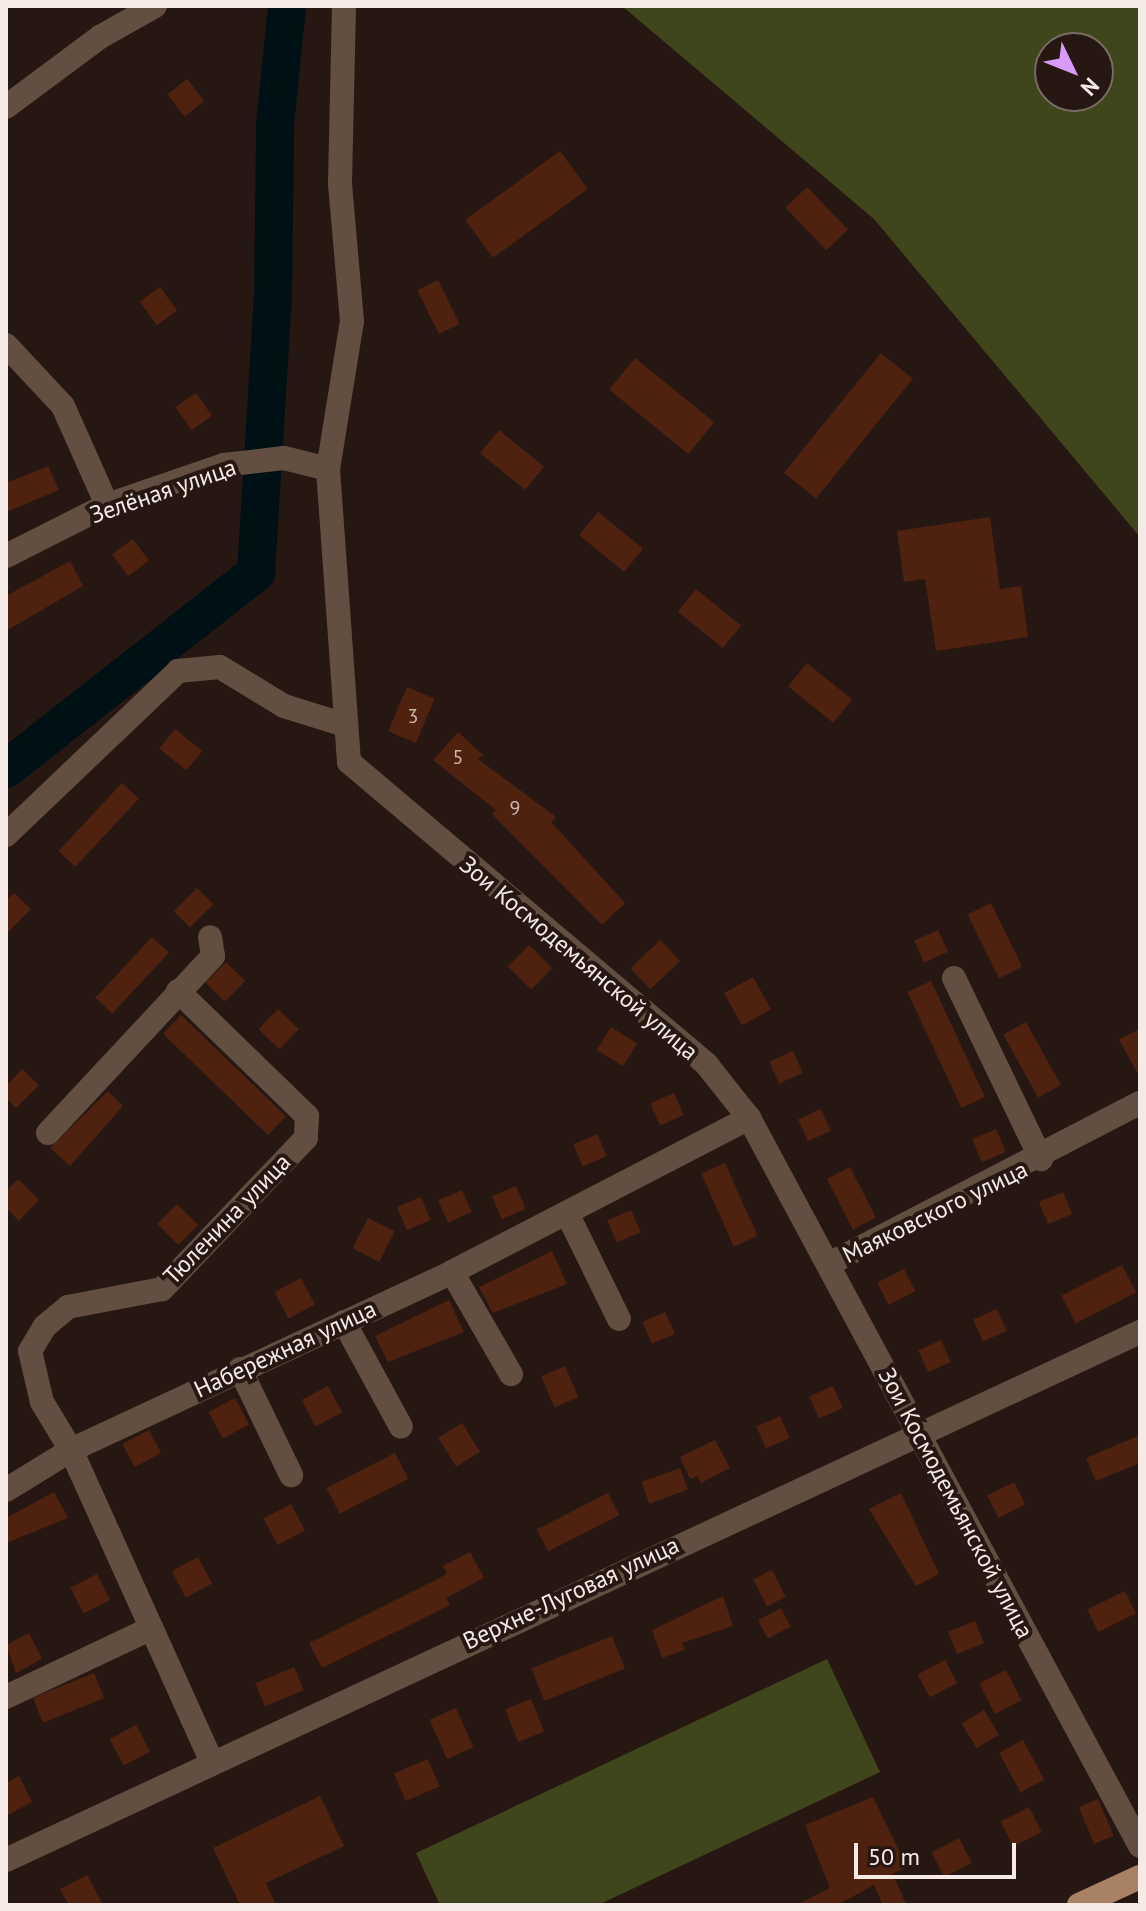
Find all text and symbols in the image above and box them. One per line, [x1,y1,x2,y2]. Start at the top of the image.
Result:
north arrow [1034,32,1114,112]
text: N [1075,72,1105,102]
street label: Зелёная улица [86,453,240,529]
house number: 3 [408,704,418,728]
house number: 5 [453,745,463,769]
house number: 9 [510,796,520,820]
street label: Зои Космодемьянской улица [454,850,704,1066]
street label: Тюленина улица [157,1148,297,1290]
street label: Маяковского улица [838,1155,1032,1269]
street label: Набережная улица [189,1294,381,1404]
street label: Зои Космодемьянской улица [872,1363,1040,1643]
street label: Верхне-Луговая улица [459,1530,683,1656]
scale bar [858,1827,1020,1877]
text: 50 m [868,1841,920,1872]

